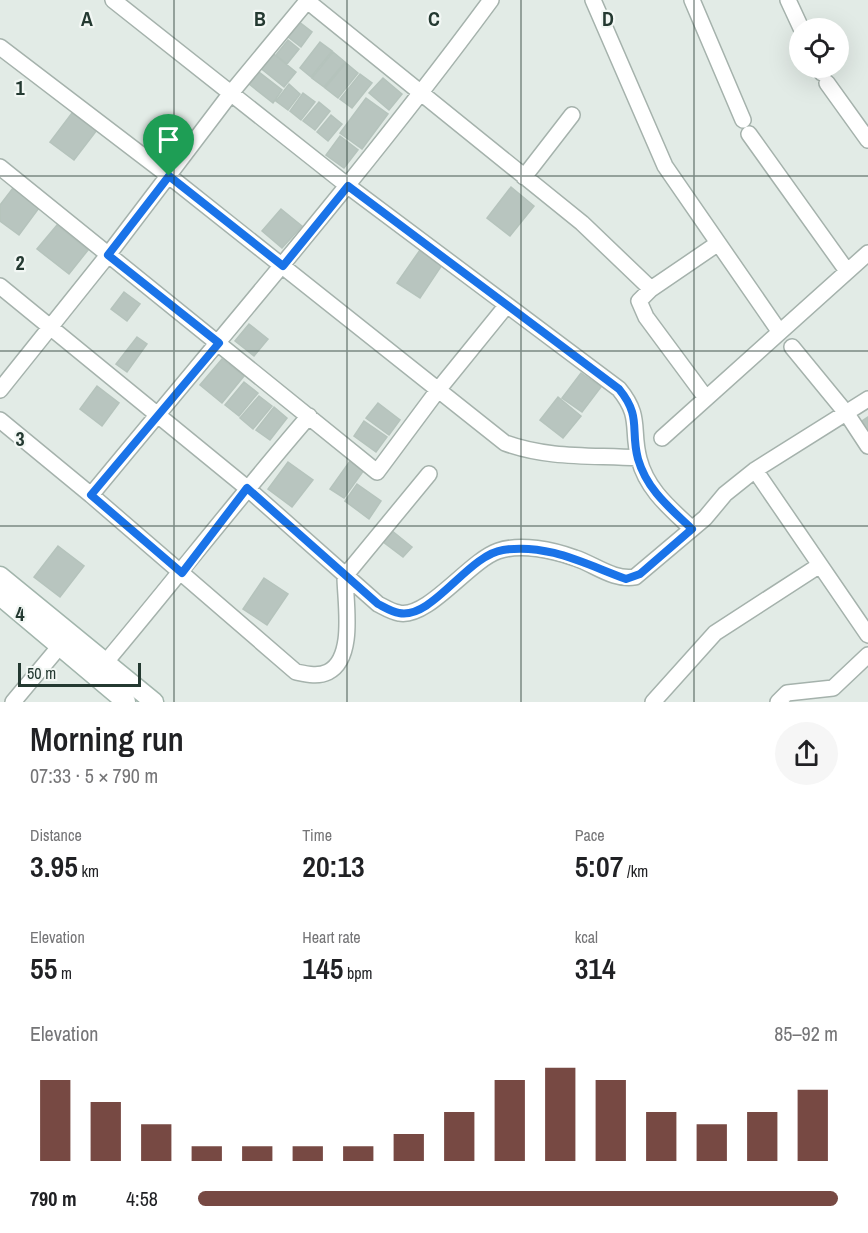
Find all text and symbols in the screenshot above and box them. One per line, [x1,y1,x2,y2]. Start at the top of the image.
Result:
text: A [81,5,93,32]
text: B [254,5,266,32]
text: C [428,5,440,32]
text: D [602,5,614,32]
map controls [789,18,849,78]
button: locate [789,18,849,78]
text: 1 [15,74,25,101]
pin [143,114,194,176]
icon: arrive [152,123,185,156]
text: 2 [15,249,25,276]
text: 3 [15,425,25,452]
text: 4 [15,600,25,627]
scale bar [18,660,141,688]
text: 50 m [27,662,56,684]
text: Morning run [30,717,184,761]
button: share [775,722,838,785]
text: 07:33 · 5 × 790 m [30,762,158,789]
text: Distance [30,824,82,846]
text: Time [302,824,332,846]
text: Pace [575,824,605,846]
text: 3.95 [30,846,78,886]
text: 20:13 [302,846,365,886]
text: 5:07 [575,846,623,886]
text: km [78,860,99,882]
text: /km [623,860,648,882]
text: Elevation [30,926,85,948]
text: Heart rate [302,926,361,948]
text: kcal [575,926,598,948]
text: 55 [30,948,57,988]
text: 145 [302,948,343,988]
text: 314 [575,948,616,988]
text: m [57,962,72,984]
text: bpm [343,962,373,984]
text: Elevation [30,1020,98,1047]
text: 85–92 m [774,1020,838,1047]
text: 790 m [30,1185,77,1212]
text: 4:58 [126,1185,158,1212]

